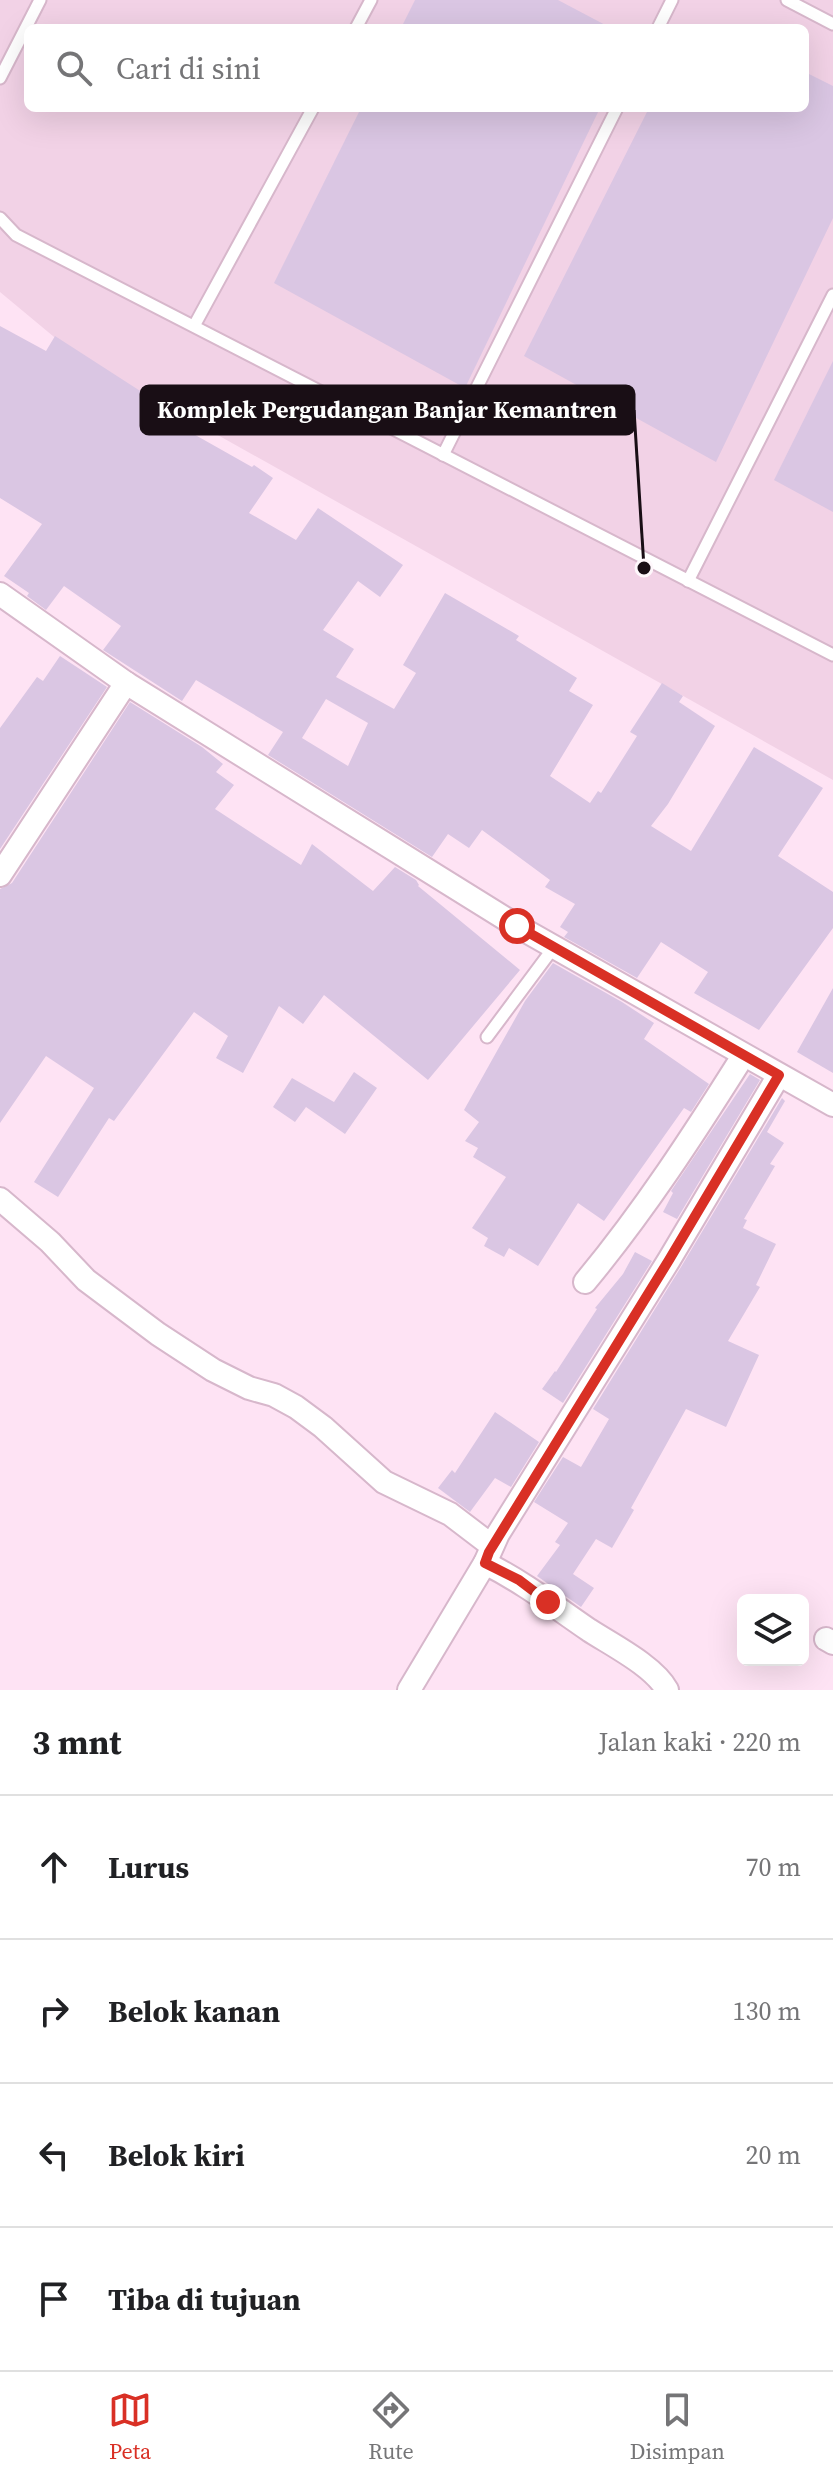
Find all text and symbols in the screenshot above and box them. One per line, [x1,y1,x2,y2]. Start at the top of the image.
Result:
search box [24,24,809,112]
icon: search [52,46,96,90]
text: Cari di sini [116,48,261,89]
callout: Komplek Pergudangan Banjar Kemantren [141,386,634,434]
text: Komplek Pergudangan Banjar Kemantren [157,393,617,426]
route start [499,908,535,944]
route end [530,1584,566,1620]
map controls [737,1594,809,1666]
button: layers [737,1594,809,1666]
text: 3 mnt [32,1719,122,1765]
text: Jalan kaki · 220 m [598,1724,801,1760]
icon: ahead [32,1845,76,1889]
text: Lurus [108,1847,189,1888]
text: 70 m [746,1849,801,1885]
icon: right [32,1989,76,2033]
text: Belok kanan [108,1991,280,2032]
text: 130 m [733,1993,801,2029]
icon: left [32,2133,76,2177]
text: Belok kiri [108,2135,245,2176]
text: 20 m [746,2137,801,2173]
icon: arrive [32,2277,76,2321]
text: Tiba di tujuan [108,2279,301,2320]
tab: Peta [108,2388,152,2466]
tab: Rute [368,2388,414,2466]
tab: Disimpan [630,2388,725,2466]

